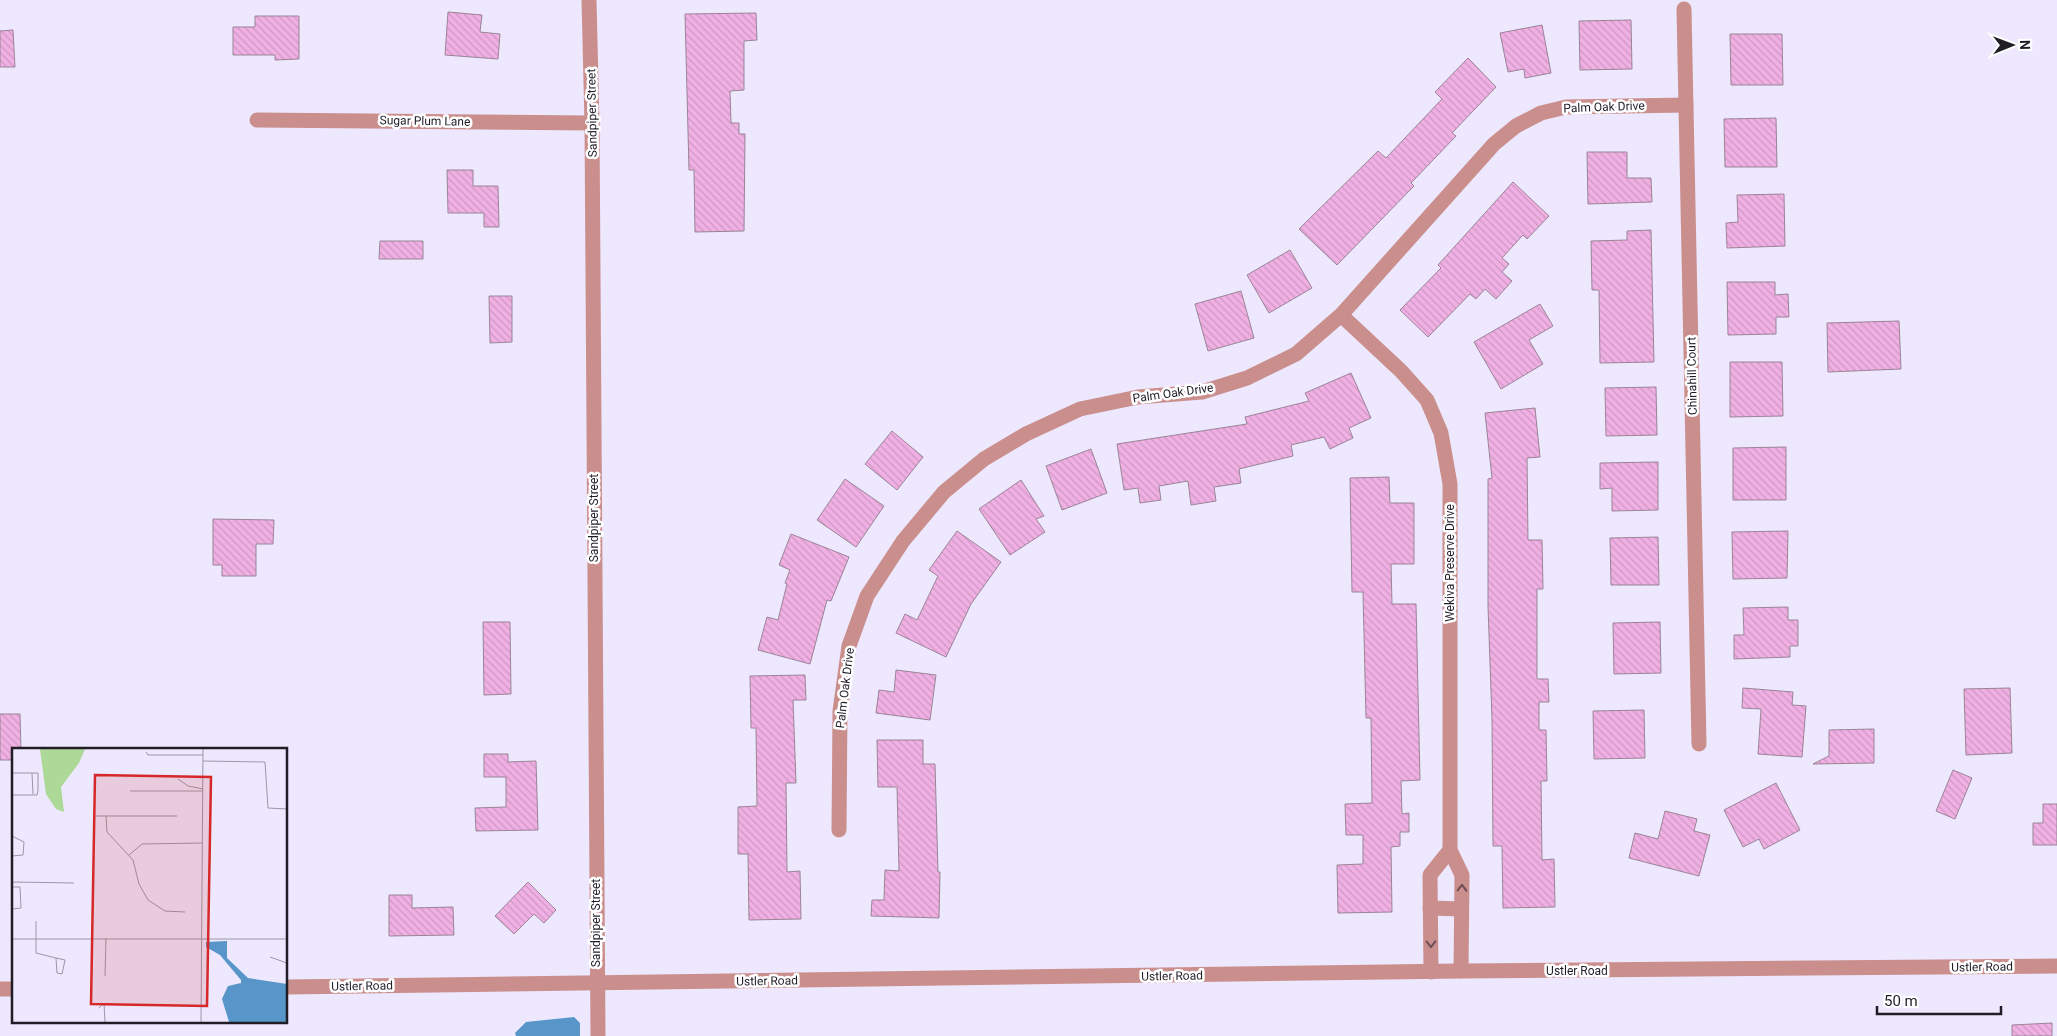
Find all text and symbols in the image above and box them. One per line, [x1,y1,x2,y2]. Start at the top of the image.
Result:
north arrow [1987,20,2037,70]
text: N [2017,40,2033,50]
street label: Sandpiper Street [584,69,600,157]
street label: Palm Oak Drive [1563,99,1645,115]
street label: Sugar Plum Lane [380,113,470,129]
street label: Chinahill Court [1684,337,1700,415]
street label: Palm Oak Drive [1132,380,1214,406]
street label: Sandpiper Street [587,474,601,562]
street label: Wekiva Preserve Drive [1443,504,1457,622]
street label: Palm Oak Drive [833,647,857,729]
inset map [12,748,288,1024]
street label: Sandpiper Street [589,879,603,967]
one-way arrow [1456,883,1467,891]
one-way arrow [1426,940,1436,948]
street label: Ustler Road [1951,959,2013,975]
street label: Ustler Road [1546,964,1608,978]
street label: Ustler Road [1141,968,1203,984]
street label: Ustler Road [736,973,798,989]
street label: Ustler Road [331,978,393,994]
scale bar [1877,984,2001,1016]
text: 50 m [1884,992,1918,1010]

